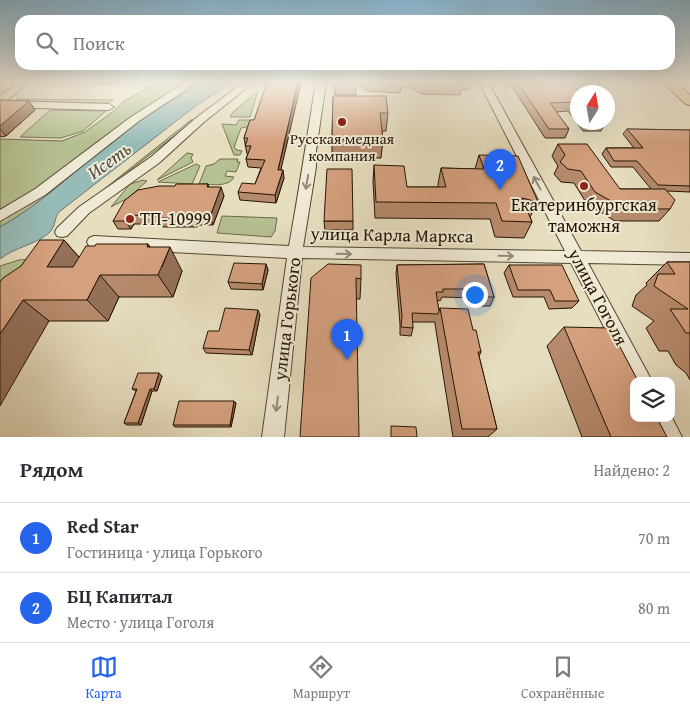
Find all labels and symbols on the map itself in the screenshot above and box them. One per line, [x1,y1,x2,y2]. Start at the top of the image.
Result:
north arrow [570,85,615,130]
marker: Русская медная компания [336,116,348,128]
place label: Русская медная компания [290,128,395,166]
water label: Исеть [81,134,137,186]
pin: 2 [484,149,516,190]
one-way arrow [302,174,312,190]
one-way arrow [532,176,541,191]
marker: Екатеринбургская таможня [578,180,590,192]
place label: Екатеринбургская таможня [511,191,657,239]
place label: ТП-10999 [140,205,211,232]
marker: ТП-10999 [124,213,136,225]
street label: улица Карла Маркса [309,220,474,249]
street label: улица Гоголя [561,243,635,350]
one-way arrow [335,249,351,258]
one-way arrow [498,251,514,261]
street label: улица Горького [265,256,307,383]
your location [462,282,488,308]
pin: 1 [331,319,363,360]
one-way arrow [272,396,282,412]

